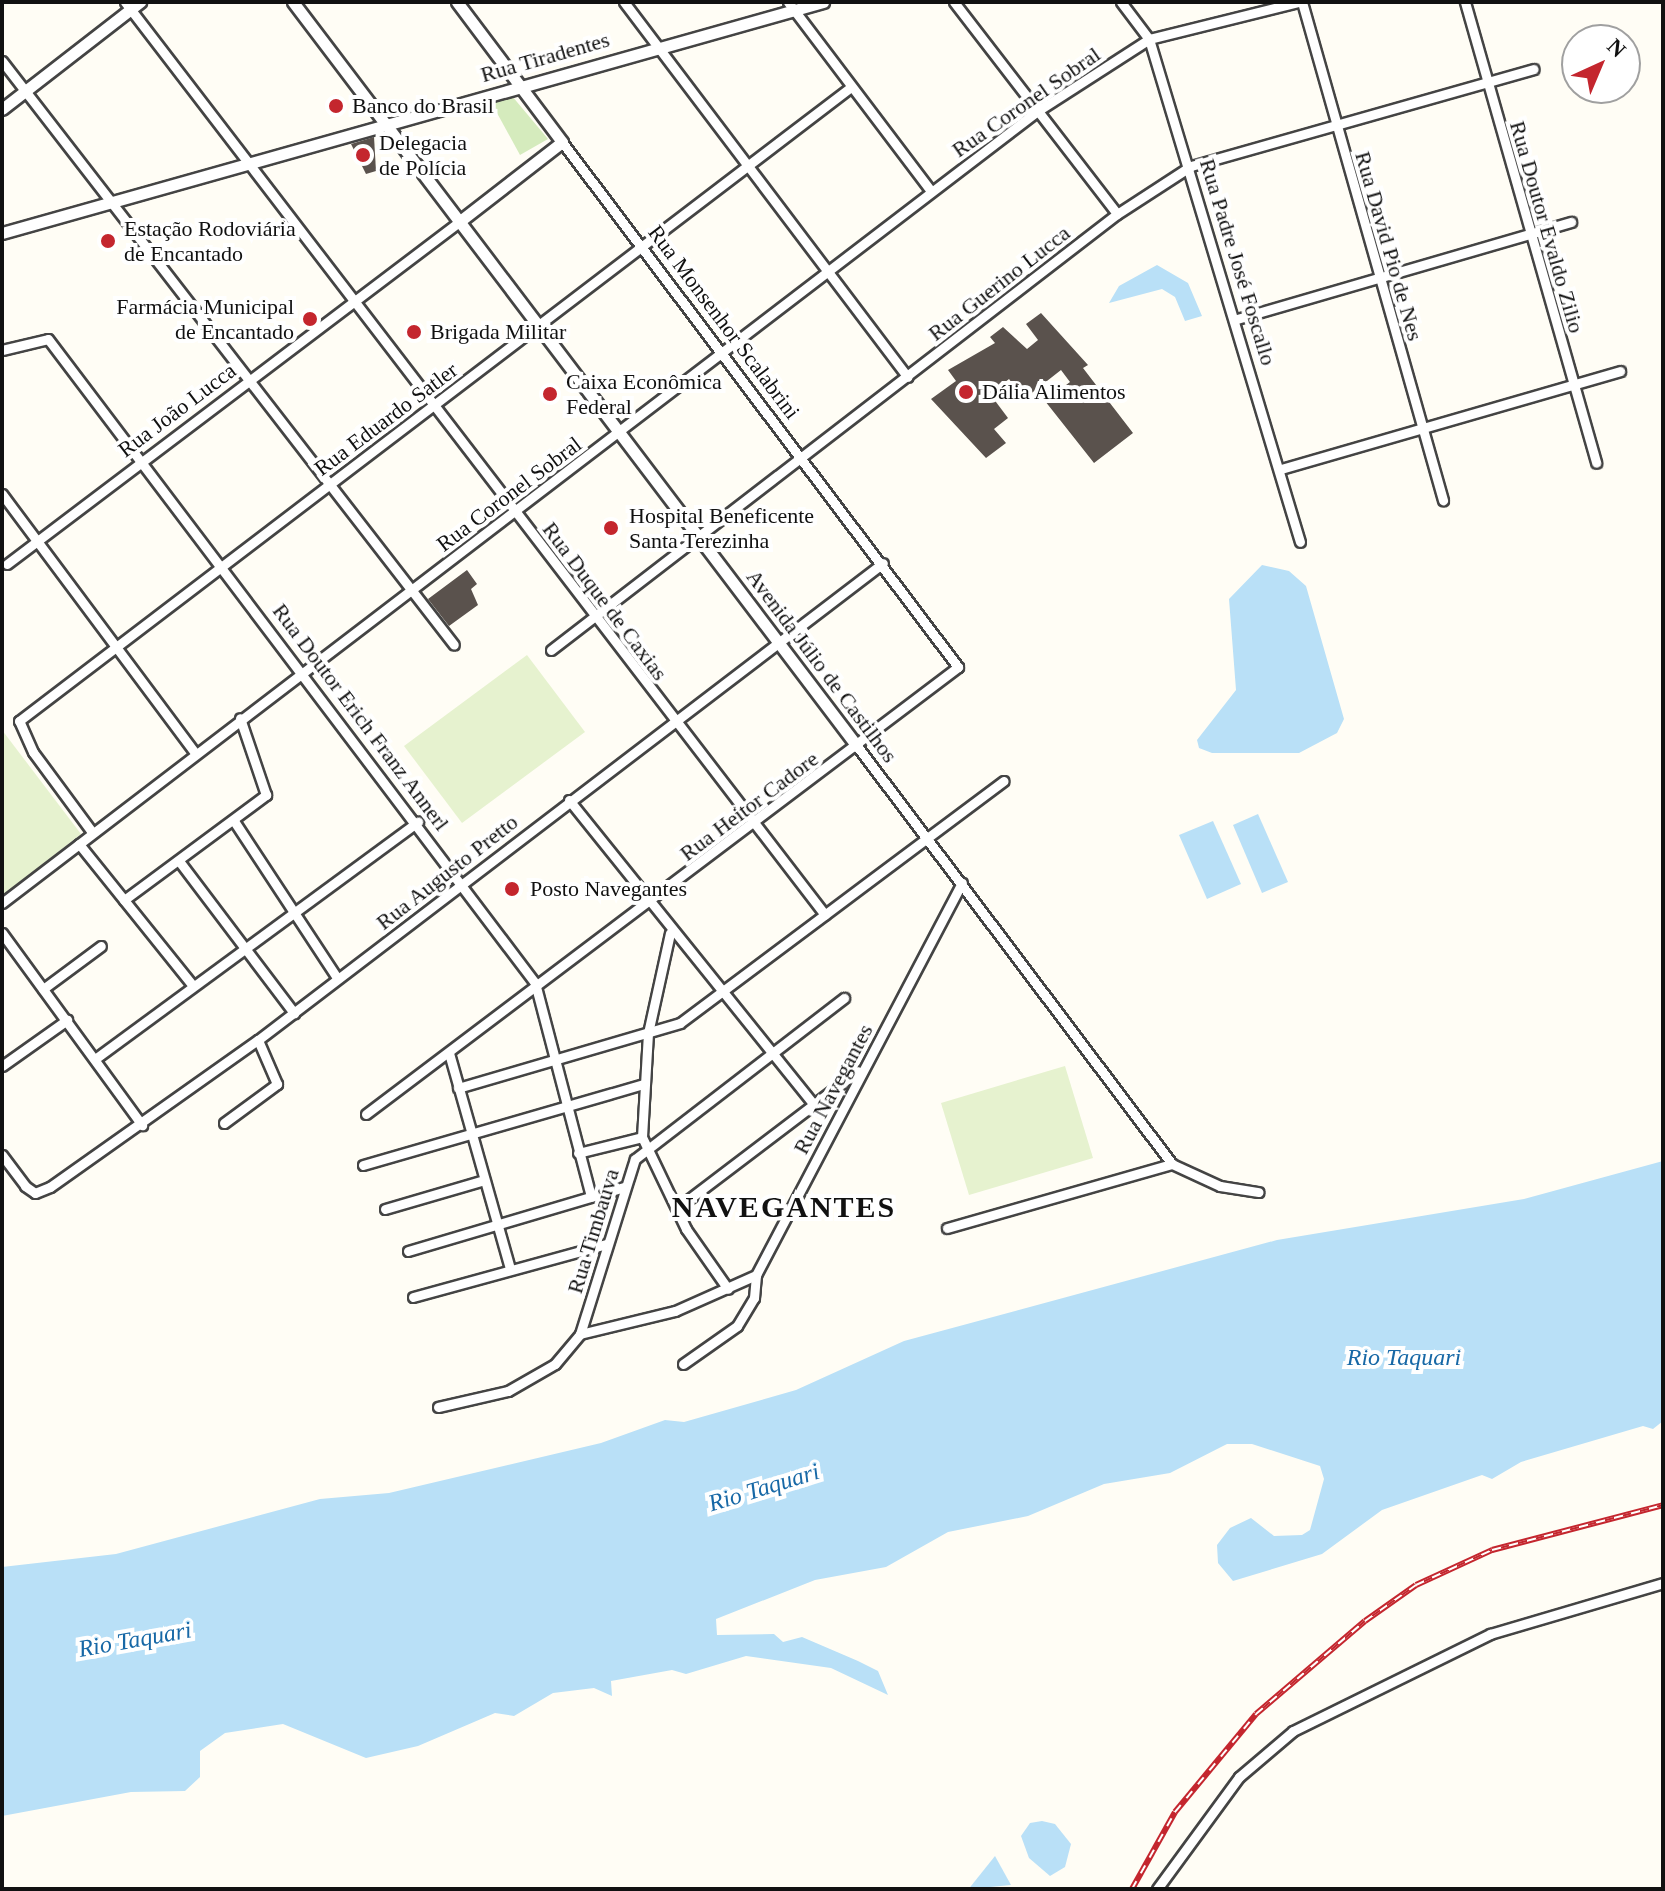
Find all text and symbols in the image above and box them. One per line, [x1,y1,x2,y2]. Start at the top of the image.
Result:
north arrow [1561,24,1641,104]
street label: Rua Tiradentes [477,26,613,88]
text: N [1602,33,1631,62]
street label: Rua Coronel Sobral [947,41,1105,163]
place label: Banco do Brasil [352,93,494,119]
marker: Banco do Brasil [327,97,345,115]
street label: Rua Doutor Evaldo Zilio [1504,118,1590,336]
place label: Delegacia de Polícia [379,129,467,180]
marker: Delegacia de Polícia [354,146,372,164]
street label: Rua David Pio de Nes [1349,148,1429,344]
street label: Rua Padre José Foscallo [1194,156,1282,368]
place label: Estação Rodoviária de Encantado [124,215,296,266]
street label: Rua Monsenhor Scalabrini [642,220,806,424]
street label: Rua Guerino Lucca [923,220,1075,346]
marker: Estação Rodoviária de Encantado [99,232,117,250]
place label: Farmácia Municipal de Encantado [116,293,294,344]
marker: Farmácia Municipal de Encantado [301,310,319,328]
place label: Brigada Militar [430,319,566,345]
marker: Brigada Militar [405,323,423,341]
street label: Rua João Lucca [113,357,241,463]
street label: Rua Eduardo Satler [309,357,463,481]
place label: Caixa Econômica Federal [566,368,722,420]
place label: Dália Alimentos [982,379,1127,405]
marker: Dália Alimentos [957,383,975,401]
marker: Caixa Econômica Federal [541,385,559,403]
street label: Rua Coronel Sobral [431,431,587,557]
place label: Hospital Beneficente Santa Terezinha [629,502,814,554]
street label: Rua Duque de Caxias [537,517,673,685]
marker: Hospital Beneficente Santa Terezinha [600,517,622,539]
street label: Avenida Júlio de Castilhos [741,564,903,768]
street label: Rua Doutor Erich Franz Annerl [267,598,455,836]
street label: Rua Heitor Cadore [675,745,823,867]
street label: Rua Augusto Pretto [370,808,524,936]
place label: Posto Navegantes [530,876,687,902]
marker: Posto Navegantes [501,878,523,900]
street label: Rua Navegantes [788,1019,878,1159]
street label: Rua Timbaúva [561,1165,625,1297]
district label: NAVEGANTES [672,1189,896,1225]
water label: Rio Taquari [1347,1344,1461,1372]
water label: Rio Taquari [705,1457,823,1519]
water label: Rio Taquari [76,1616,194,1664]

